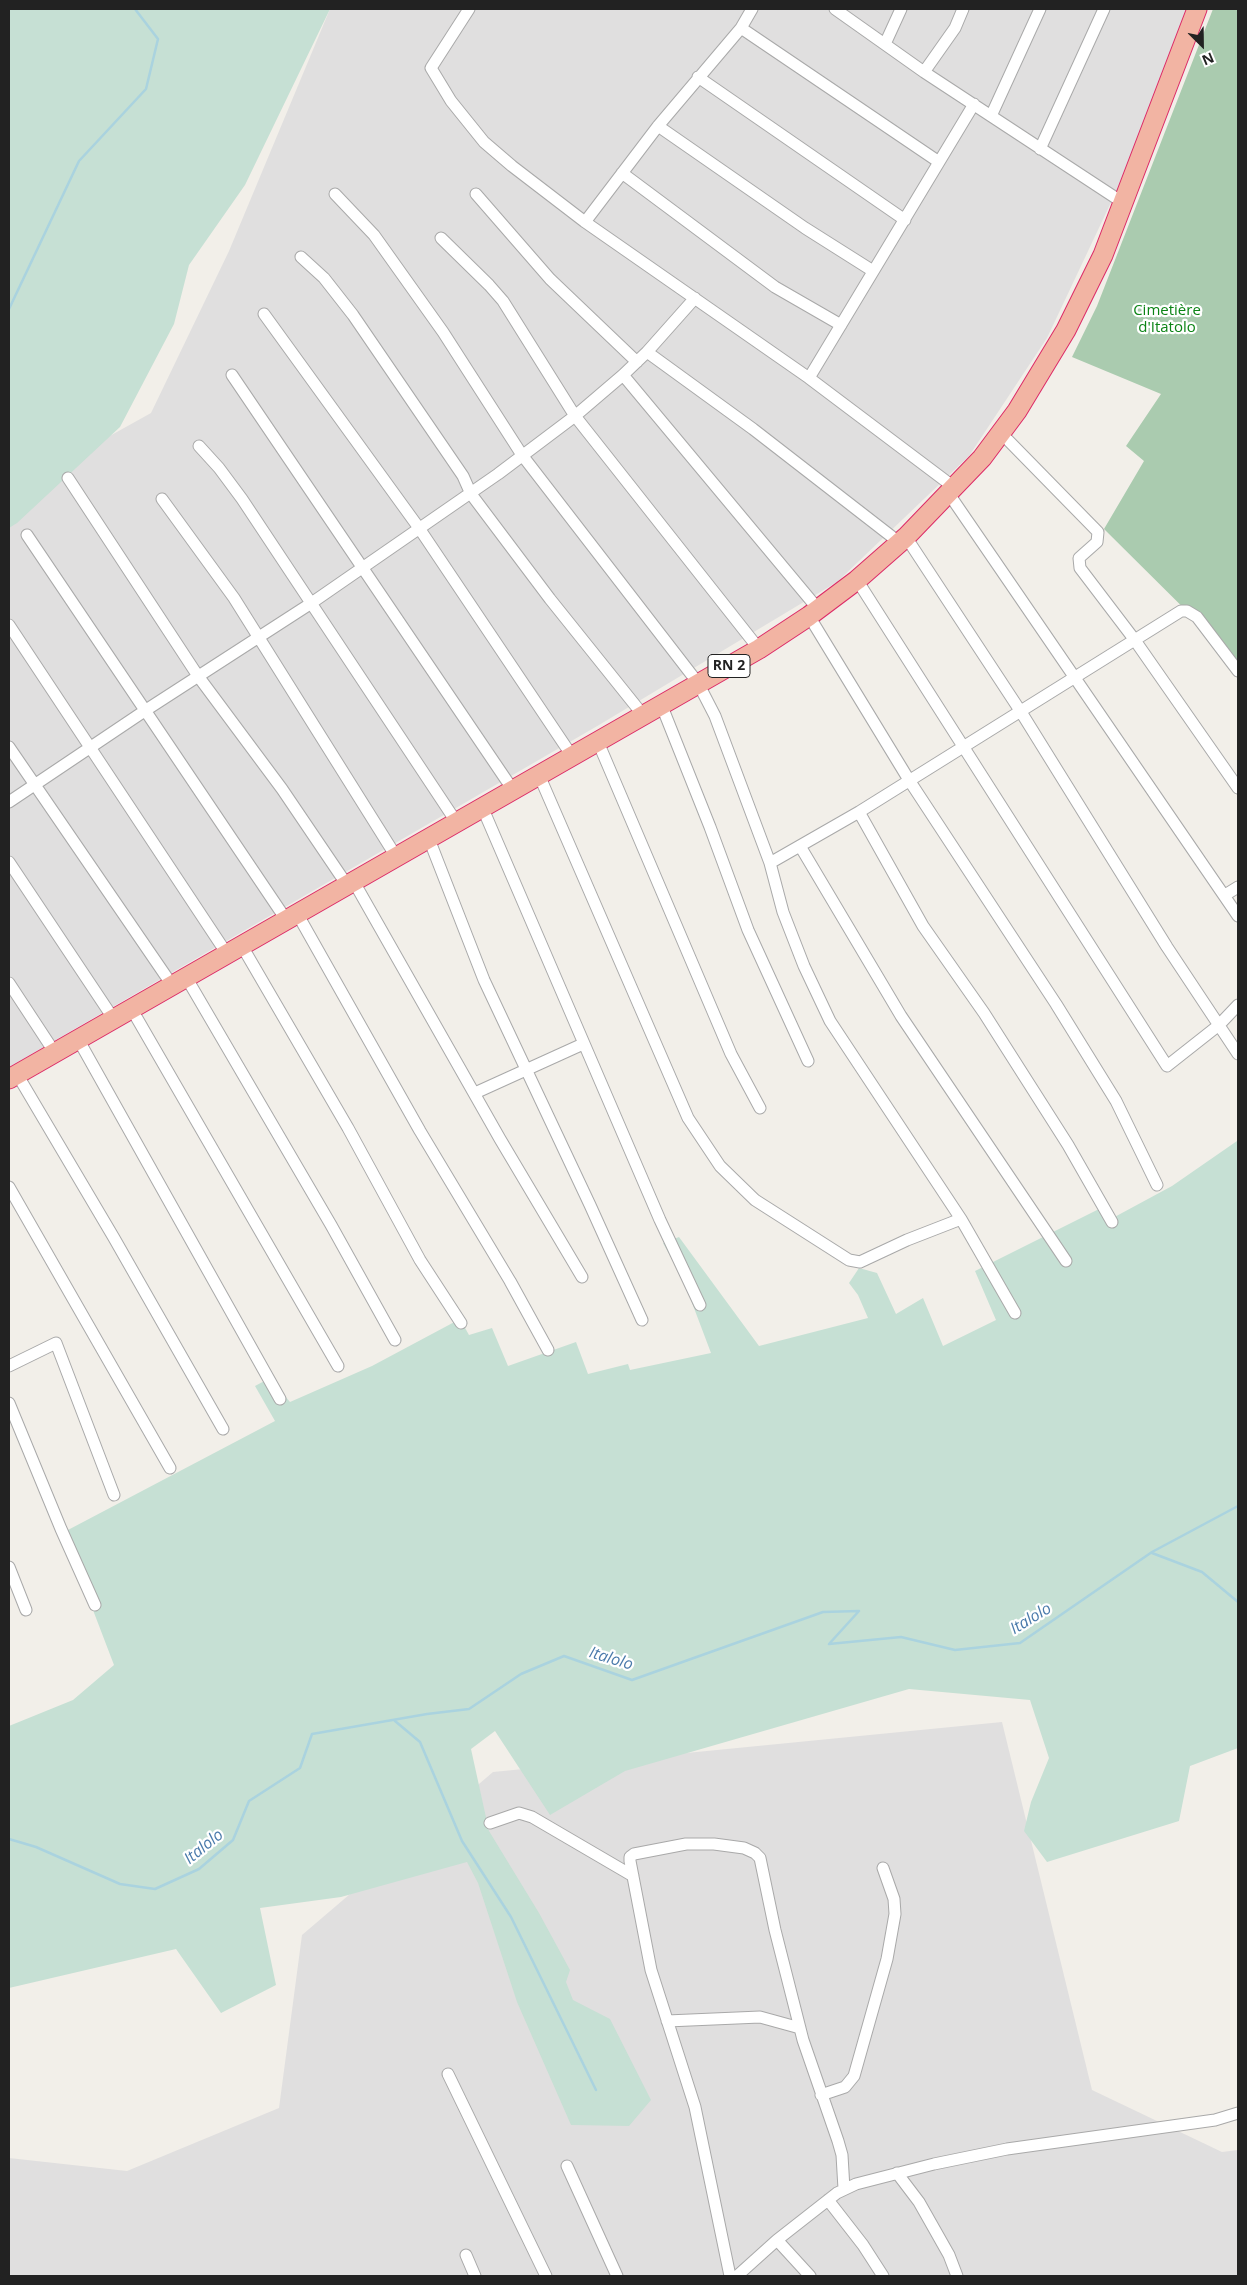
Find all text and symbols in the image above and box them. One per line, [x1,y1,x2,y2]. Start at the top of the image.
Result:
north arrow [1177,20,1227,70]
text: N [1199,48,1217,70]
park label: Cimetière d'Itatolo [1133,302,1201,337]
road number: RN 2 [708,654,750,678]
water label: Italolo [1007,1599,1055,1639]
water label: Italolo [587,1643,635,1675]
water label: Italolo [181,1825,227,1869]

